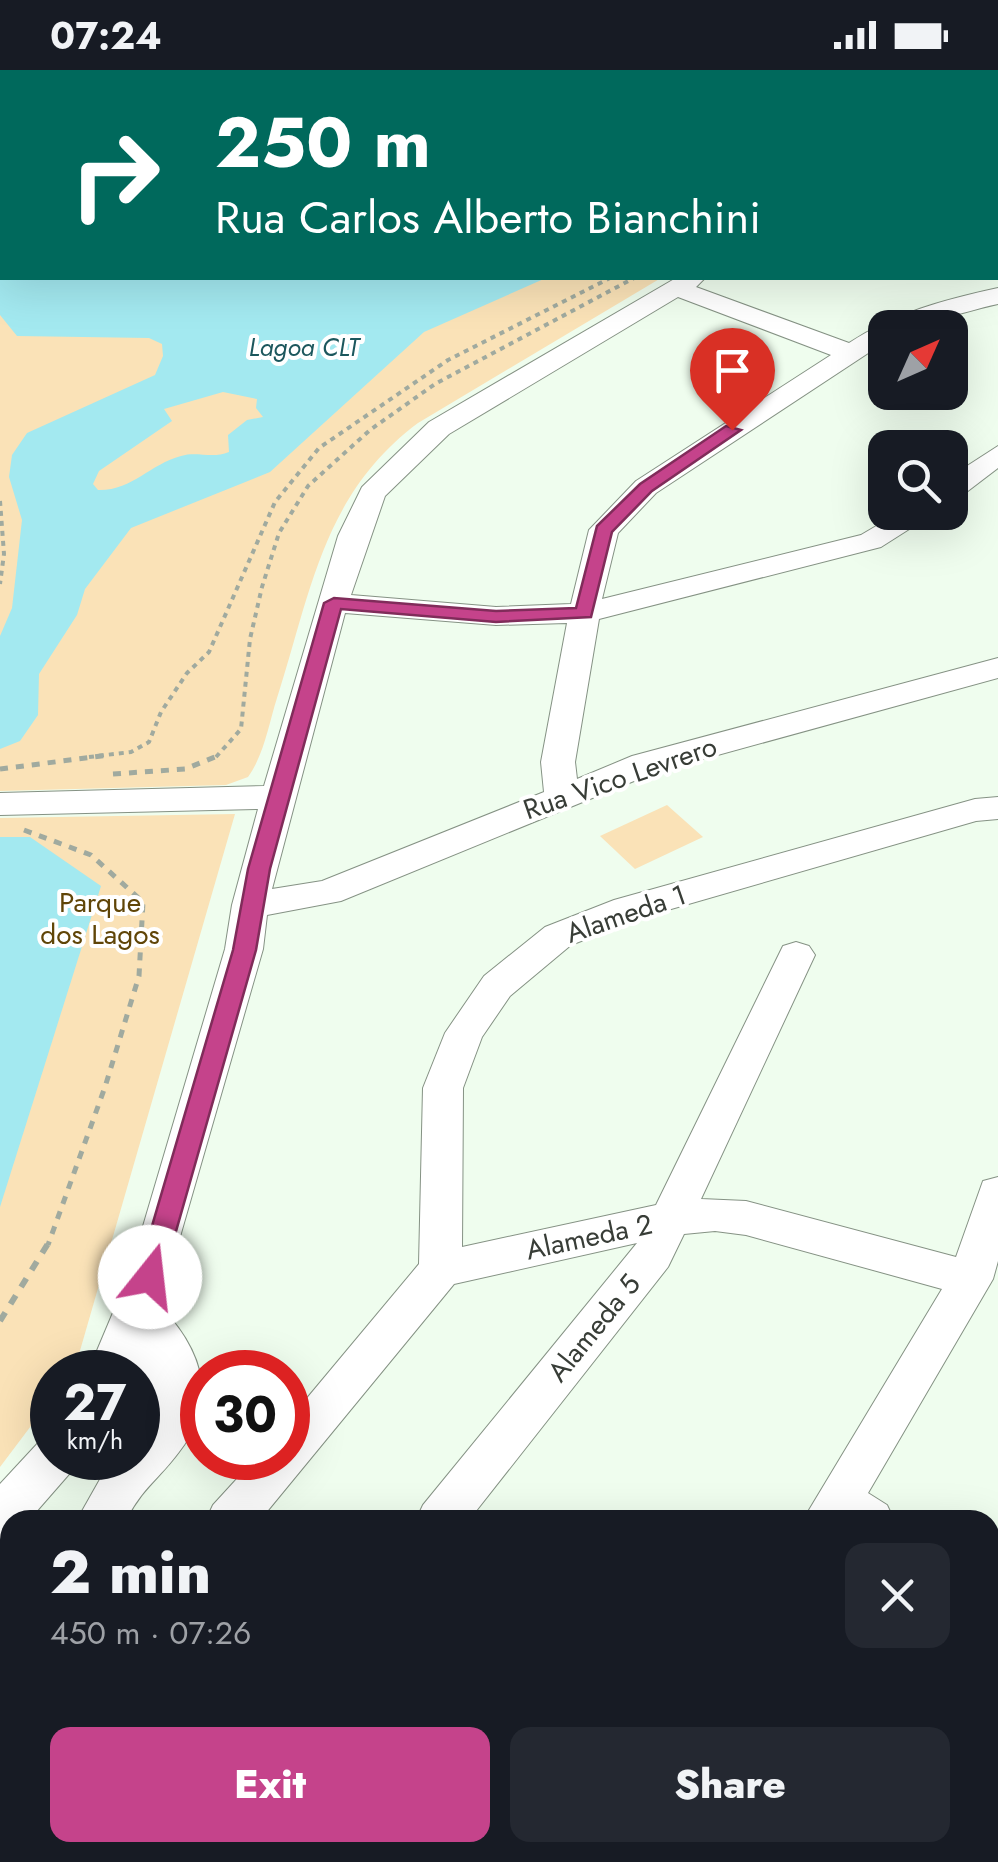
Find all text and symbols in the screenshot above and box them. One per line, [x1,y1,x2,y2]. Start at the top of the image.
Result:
text: 07:24 [50,8,162,63]
text: 250 m [215,92,431,193]
icon: right [50,110,180,240]
text: Rua Carlos Alberto Bianchini [215,185,761,250]
north arrow [868,310,968,410]
map controls [868,310,968,530]
pin [690,328,775,431]
water label: Lagoa CLT [249,329,362,365]
icon: arrive [705,343,760,398]
button: search [868,430,968,530]
street label: Rua Vico Levrero [518,726,722,830]
street label: Alameda 1 [560,874,692,954]
park label: Parque dos Lagos [40,882,160,955]
street label: Alameda 2 [522,1204,656,1270]
position arrow [98,1225,202,1329]
street label: Alameda 5 [538,1265,650,1391]
speed limit sign: 30 [180,1350,310,1480]
text: 27 [64,1366,126,1439]
text: km/h [67,1422,123,1458]
text: 2 min [50,1529,211,1616]
button: close [845,1543,950,1648]
text: 450 m · 07:26 [50,1610,252,1656]
button: Exit [50,1727,490,1842]
button: Share [510,1727,950,1842]

